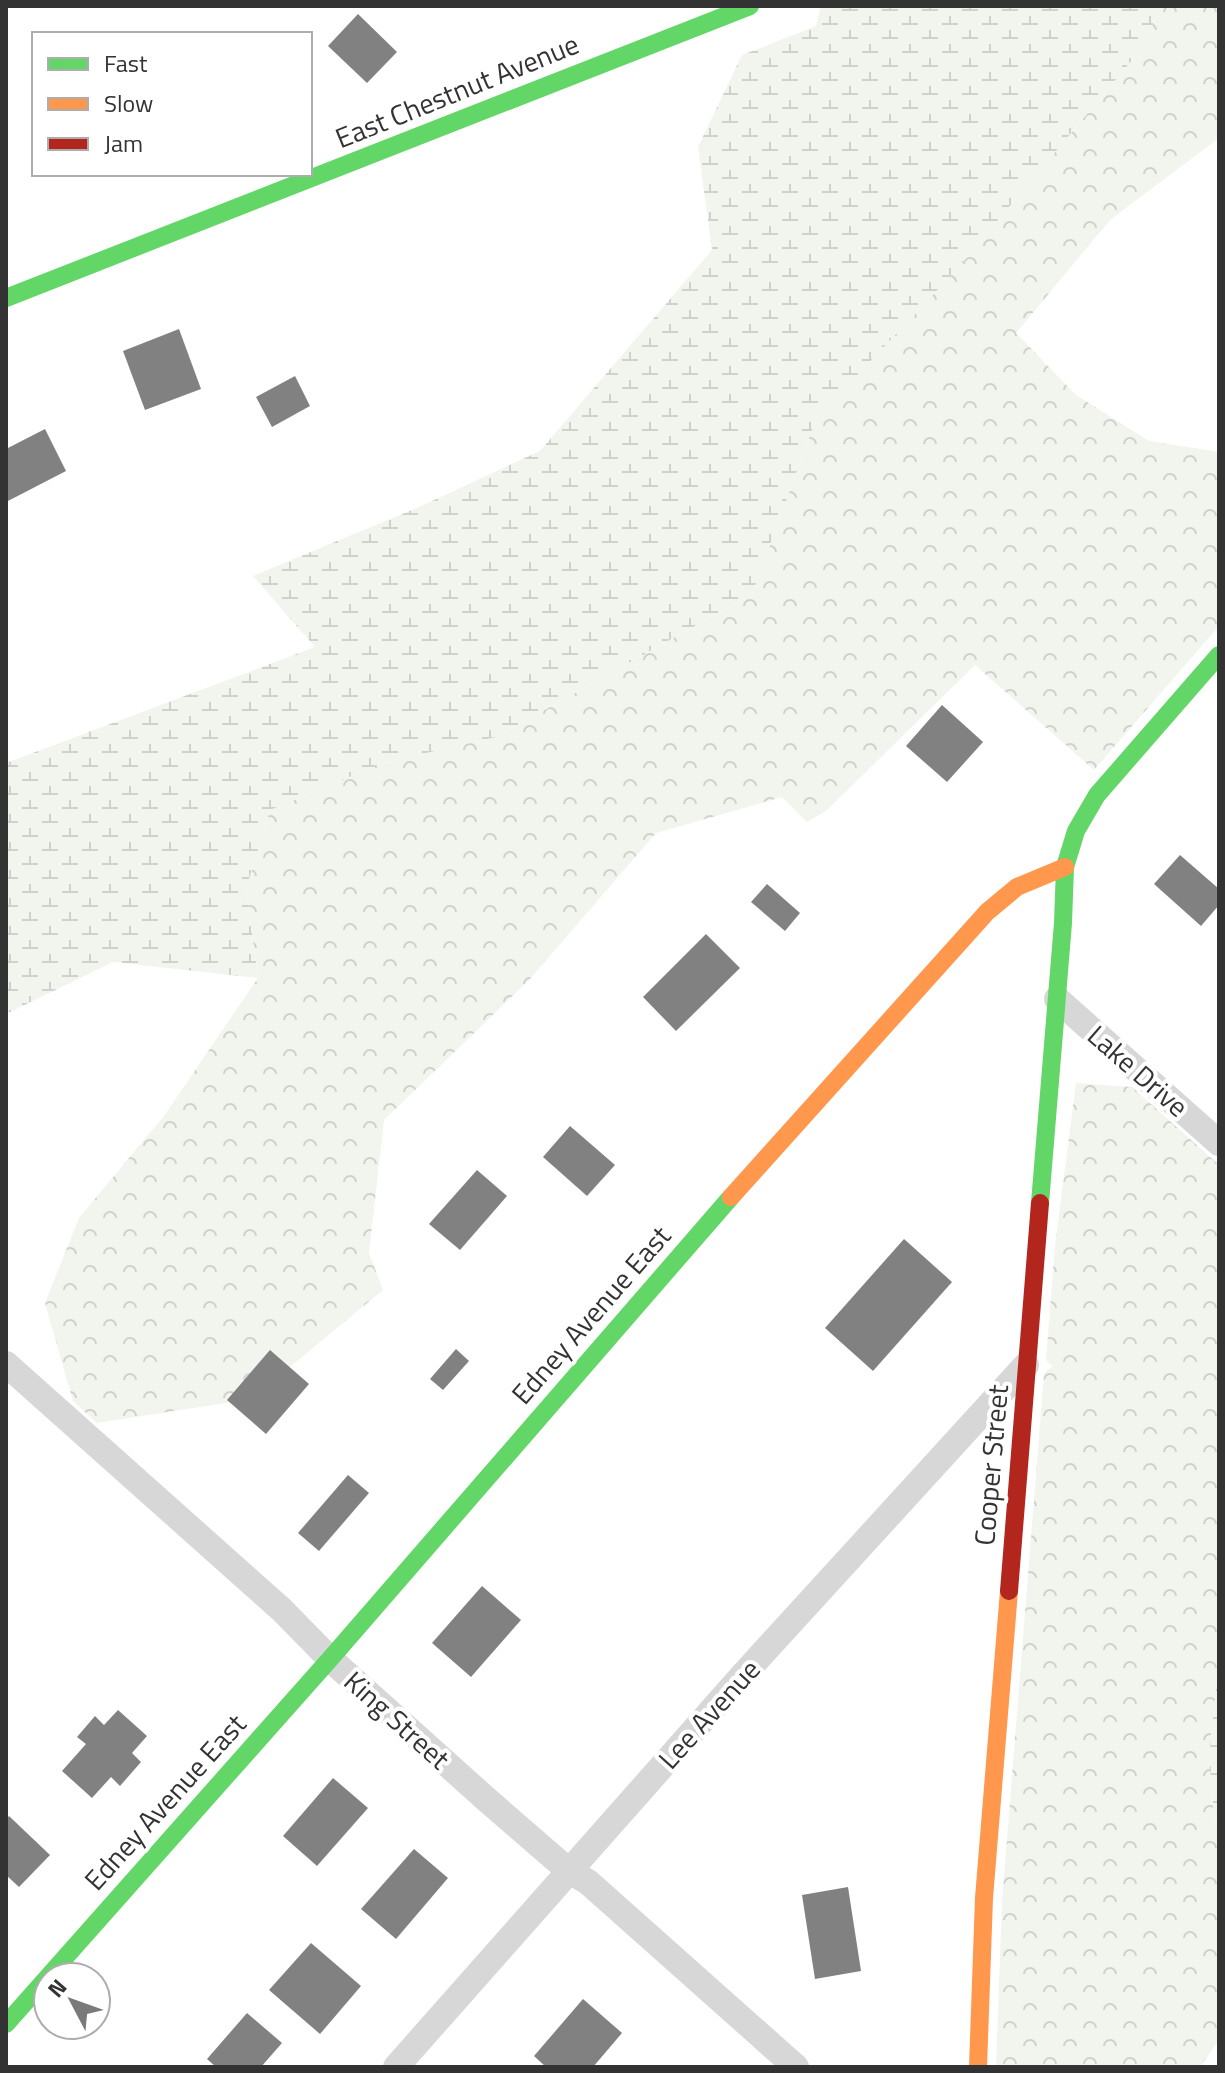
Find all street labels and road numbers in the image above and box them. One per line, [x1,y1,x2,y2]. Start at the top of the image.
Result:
street label: East Chestnut Avenue [329,22,585,159]
street label: Lake Drive [1078,1014,1198,1127]
street label: Edney Avenue East [501,1216,681,1414]
street label: Cooper Street [962,1382,1019,1547]
street label: Lee Avenue [647,1649,770,1778]
street label: King Street [335,1660,460,1779]
street label: Edney Avenue East [73,1704,256,1900]

